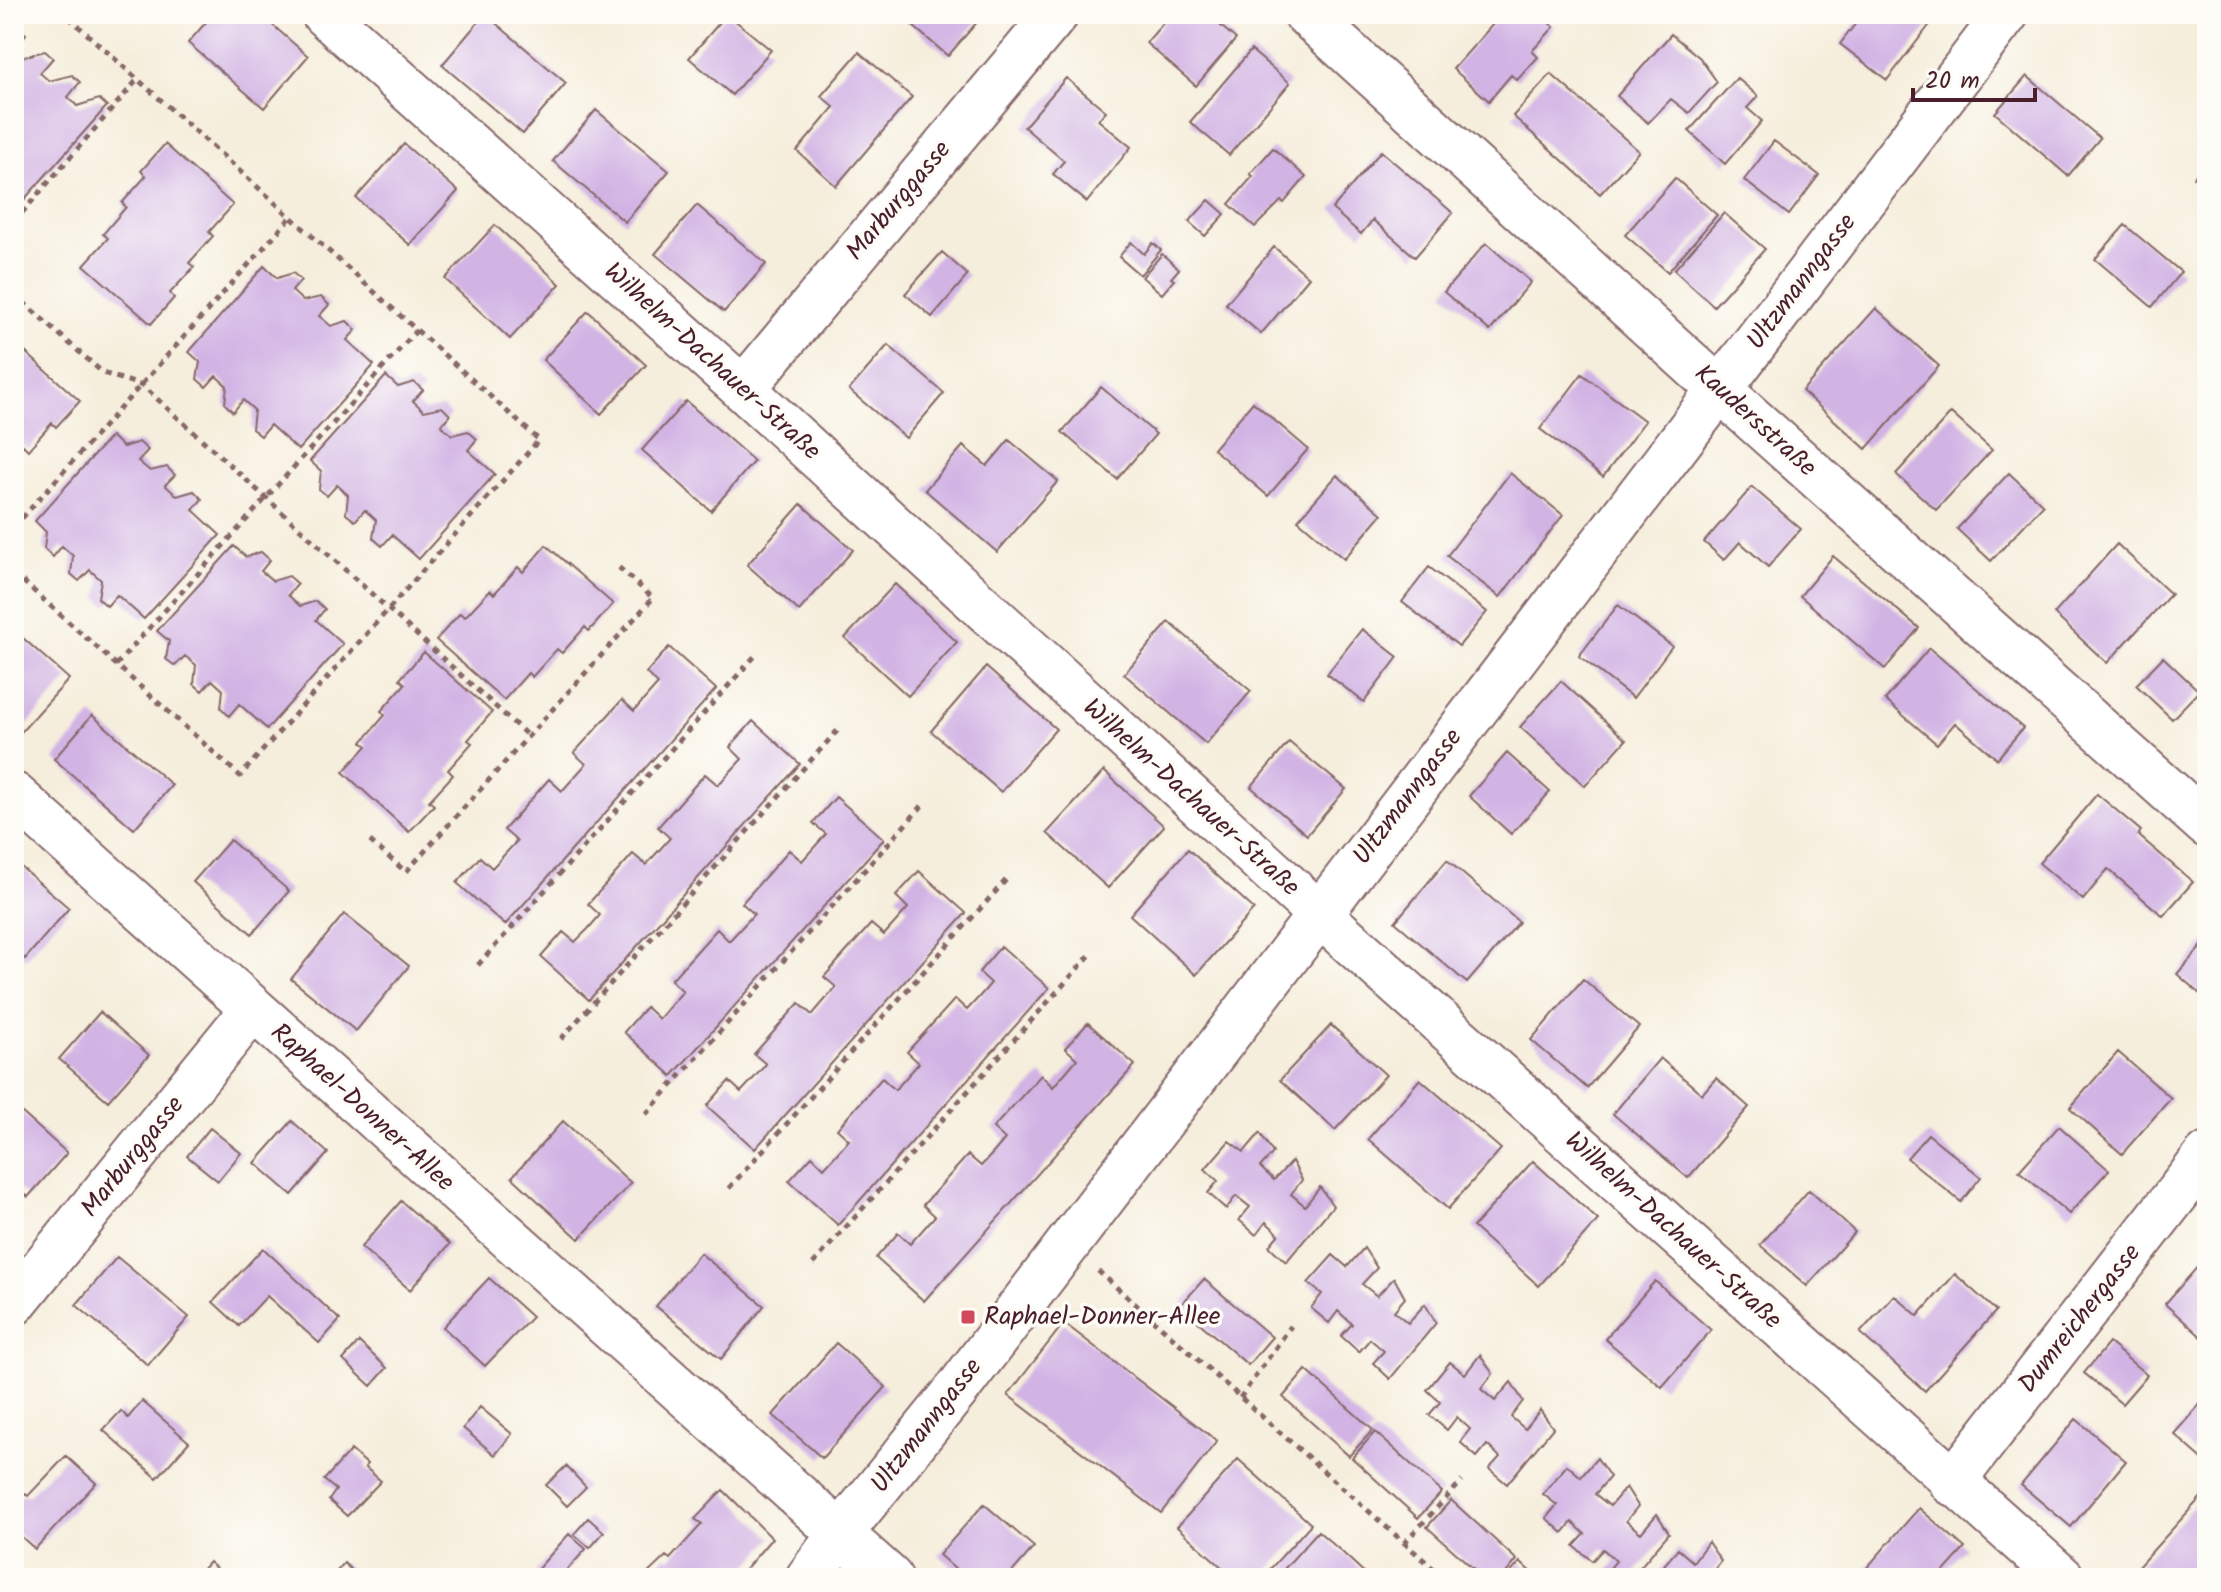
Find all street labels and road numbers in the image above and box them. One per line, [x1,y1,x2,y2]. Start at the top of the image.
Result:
street label: Marburggasse [836,131,962,271]
street label: Ultzmanngasse [1736,204,1868,360]
street label: Wilhelm-Dachauer-Straße [594,253,831,472]
street label: Kaudersstraße [1684,354,1826,488]
street label: Wilhelm-Dachauer-Straße [1073,689,1310,908]
street label: Ultzmanngasse [1342,719,1474,875]
street label: Raphael-Donner-Allee [260,1013,464,1203]
street label: Marburggasse [70,1087,196,1227]
street label: Wilhelm-Dachauer-Straße [1555,1122,1792,1341]
street label: Dumreichergasse [2008,1235,2152,1403]
street label: Ultzmanngasse [860,1349,994,1503]

